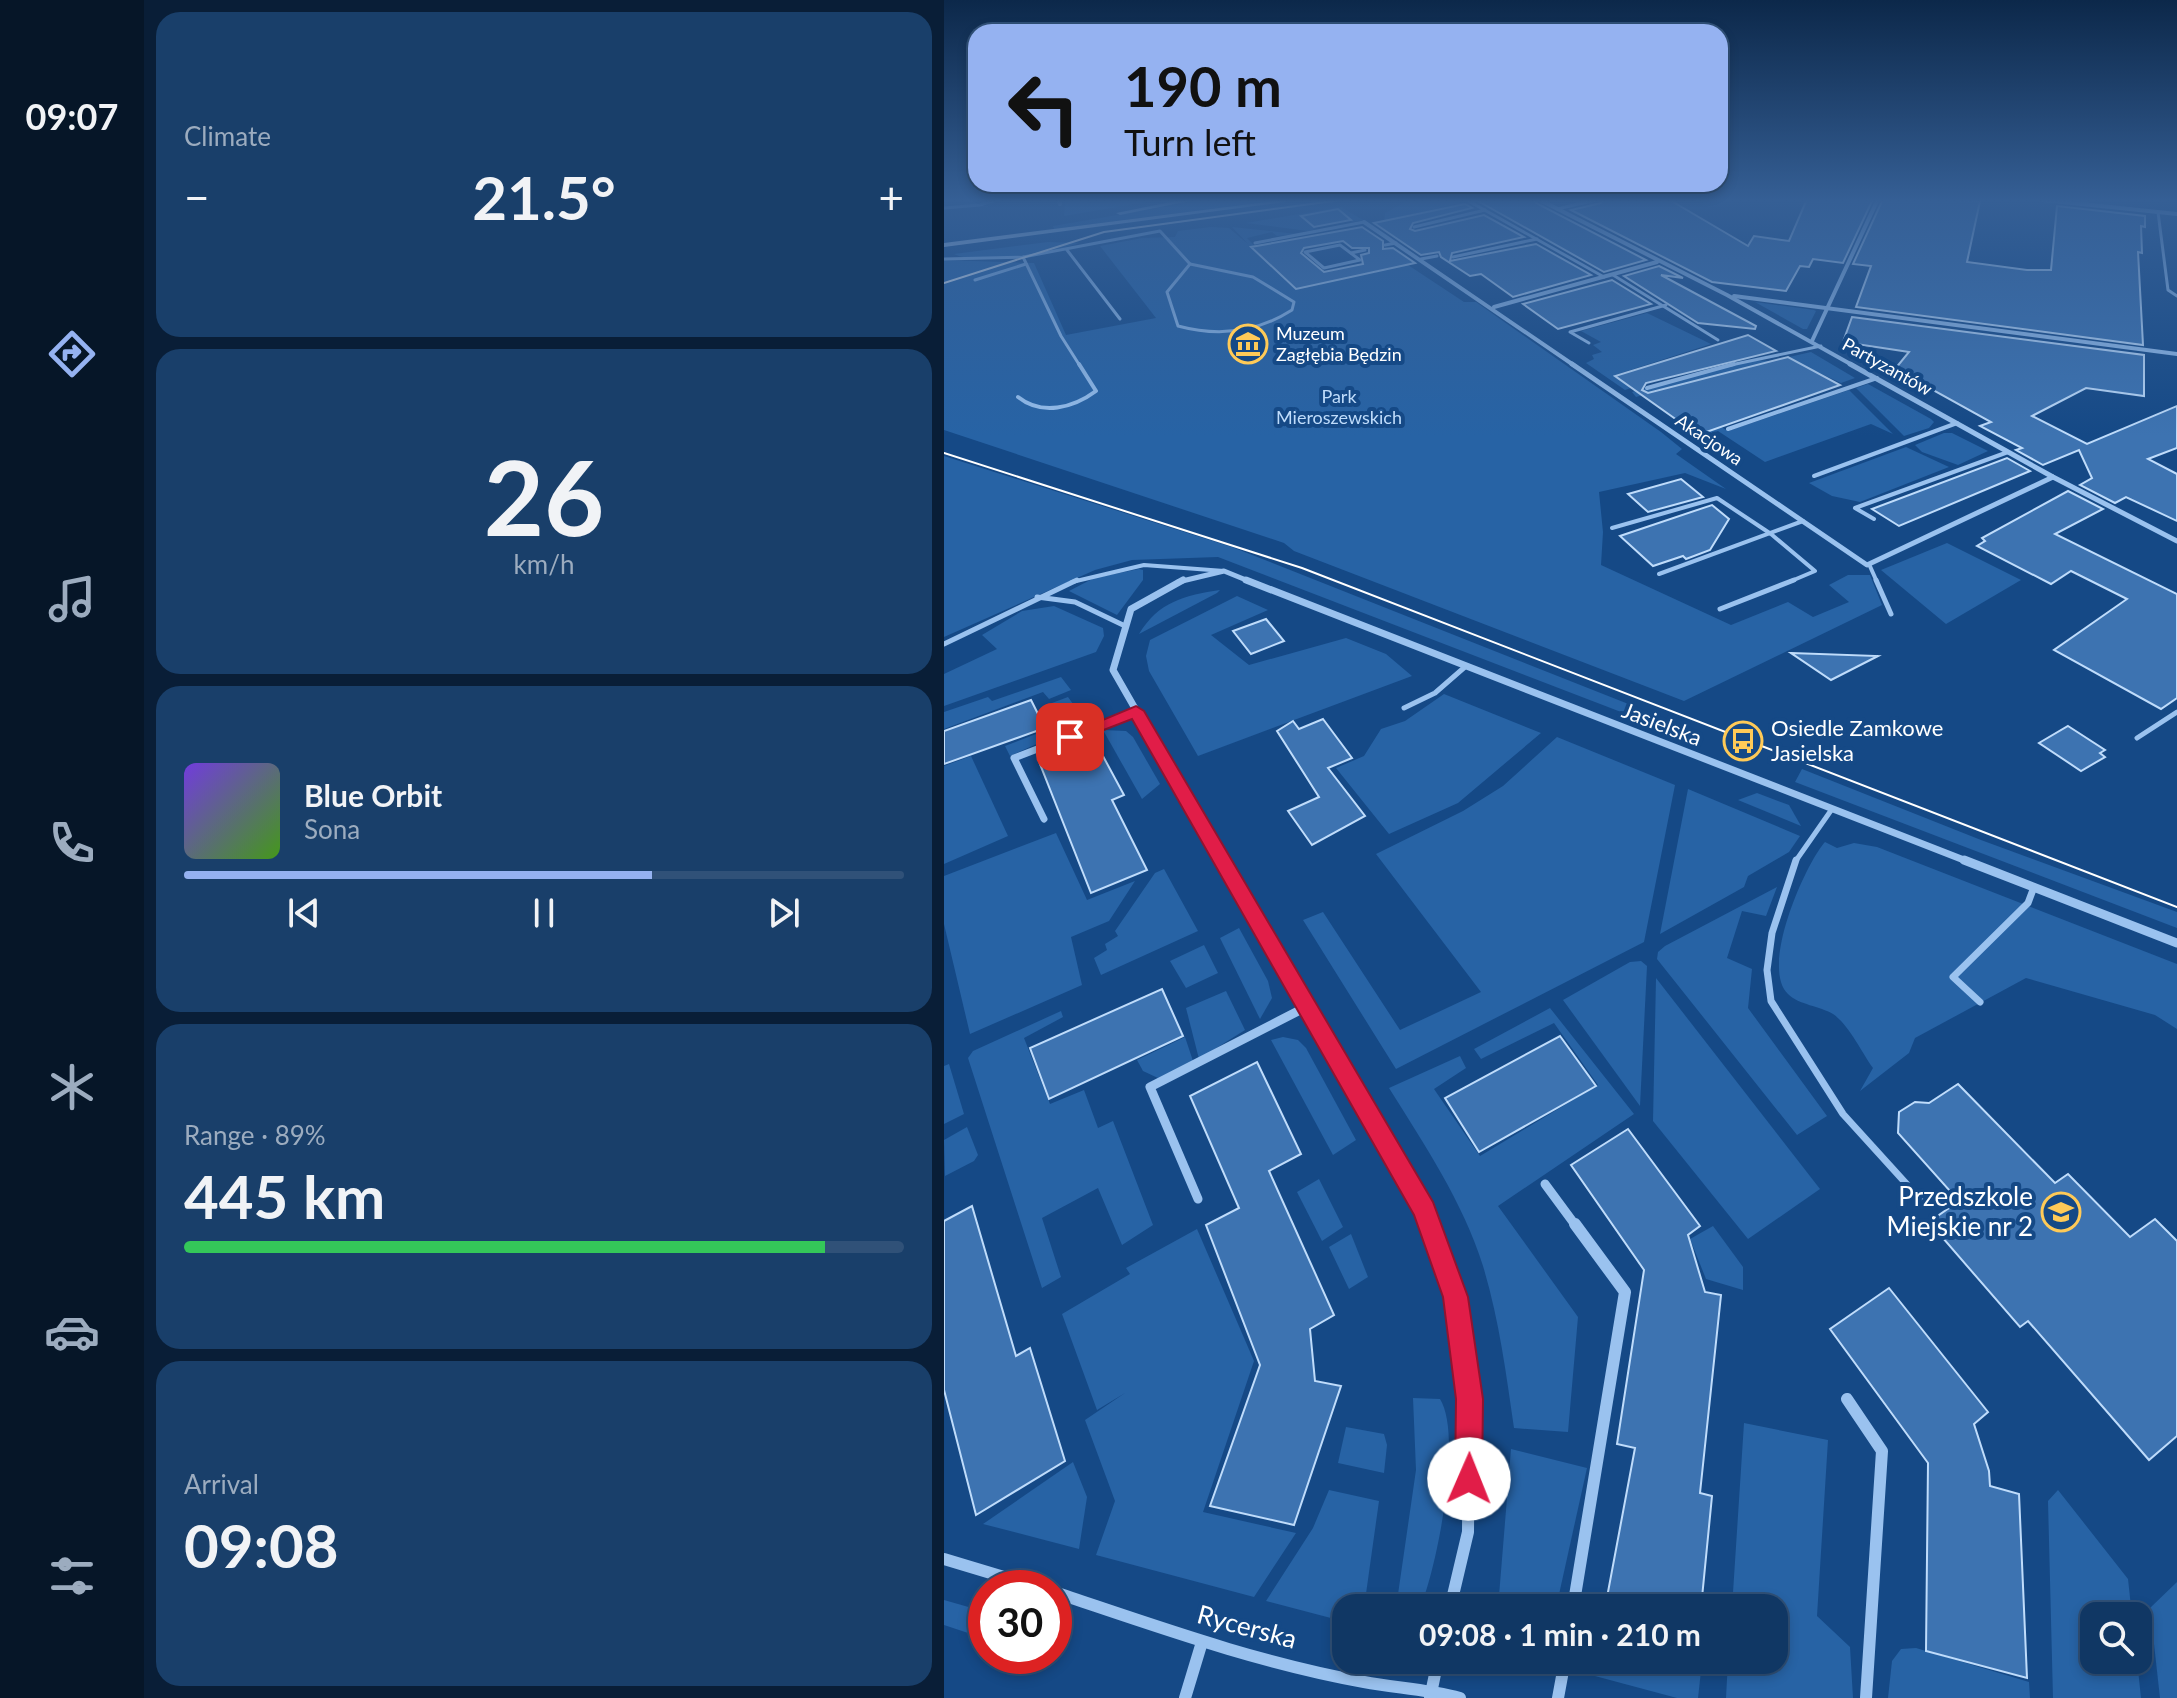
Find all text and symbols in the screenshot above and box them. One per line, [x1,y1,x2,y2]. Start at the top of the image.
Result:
text: 190 m [1124,52,1282,119]
icon: left [992,56,1096,160]
text: 09:07 [26,94,118,138]
text: Climate [184,120,271,152]
text: Turn left [1124,120,1256,164]
text: 21.5° [472,161,616,233]
text: − [184,171,210,223]
text: + [878,171,904,223]
place label: Muzeum Zagłębia Będzin [1276,322,1402,365]
museum icon: Muzeum Zagłębia Będzin [1227,323,1269,365]
icon: directions [44,326,100,382]
street label: Partyzantów [1839,332,1936,400]
park label: Park Mieroszewskich [1276,385,1402,428]
street label: Akacjowa [1672,409,1747,470]
text: 26 [484,433,604,558]
text: km/h [514,548,574,580]
icon: music [44,571,100,627]
street label: Jasielska [1619,696,1706,751]
pin [1036,703,1104,771]
place label: Osiedle Zamkowe Jasielska [1771,714,1943,766]
icon: arrive [1048,715,1092,759]
bus stop icon: Osiedle Zamkowe Jasielska [1722,720,1764,762]
text: Blue Orbit [304,777,442,813]
text: Sona [304,813,360,845]
icon: phone [44,815,100,871]
icon: previous [282,891,326,935]
icon: pause [522,891,566,935]
icon: next [762,891,806,935]
icon: climate [44,1059,100,1115]
text: Range · 89% [184,1119,326,1151]
text: 445 km [184,1160,385,1232]
place label: Przedszkole Miejskie nr 2 [1887,1180,2033,1242]
school or university icon: Przedszkole Miejskie nr 2 [2040,1191,2082,1233]
icon: car [44,1304,100,1360]
position arrow [1427,1437,1511,1521]
text: Arrival [184,1468,259,1500]
text: 09:08 [184,1509,339,1581]
icon: filters [44,1548,100,1604]
speed limit sign: 30 [968,1570,1072,1674]
street label: Rycerska [1194,1597,1300,1655]
map controls [2080,1602,2152,1674]
button: search [2080,1602,2152,1674]
text: 09:08 · 1 min · 210 m [1419,1616,1701,1652]

